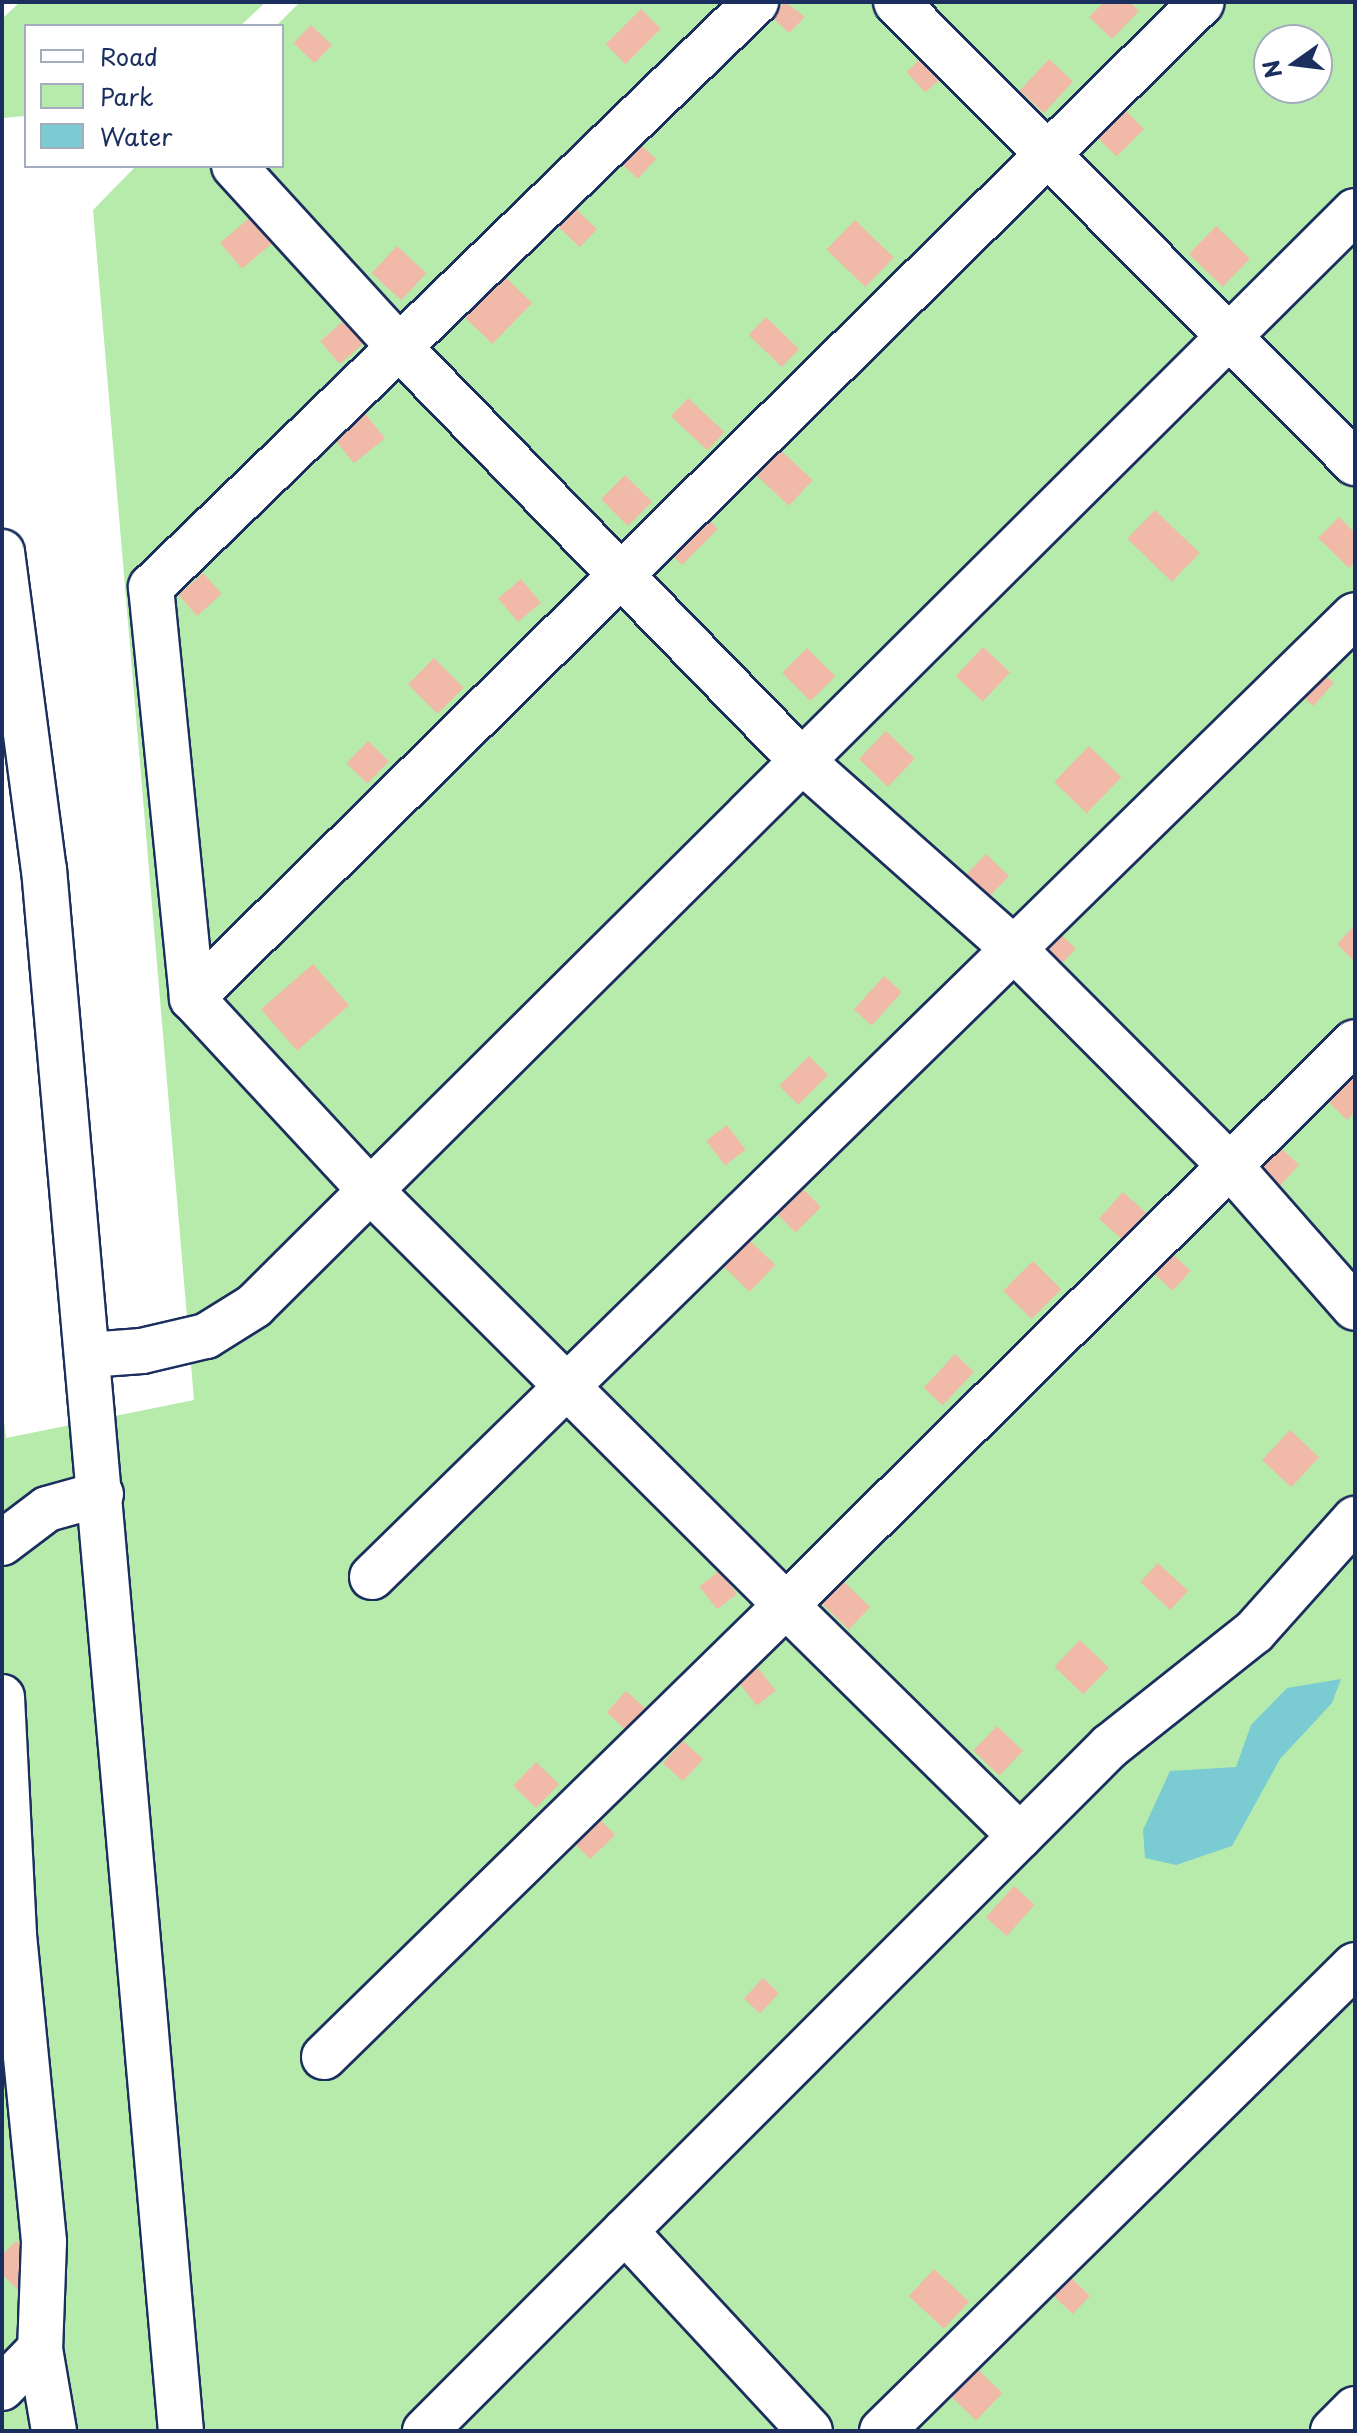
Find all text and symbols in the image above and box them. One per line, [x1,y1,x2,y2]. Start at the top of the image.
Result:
legend [24,24,284,168]
north arrow [1253,24,1333,104]
text: Road [100,38,158,74]
text: N [1253,57,1289,82]
text: Park [100,78,154,114]
text: Water [100,118,172,154]

